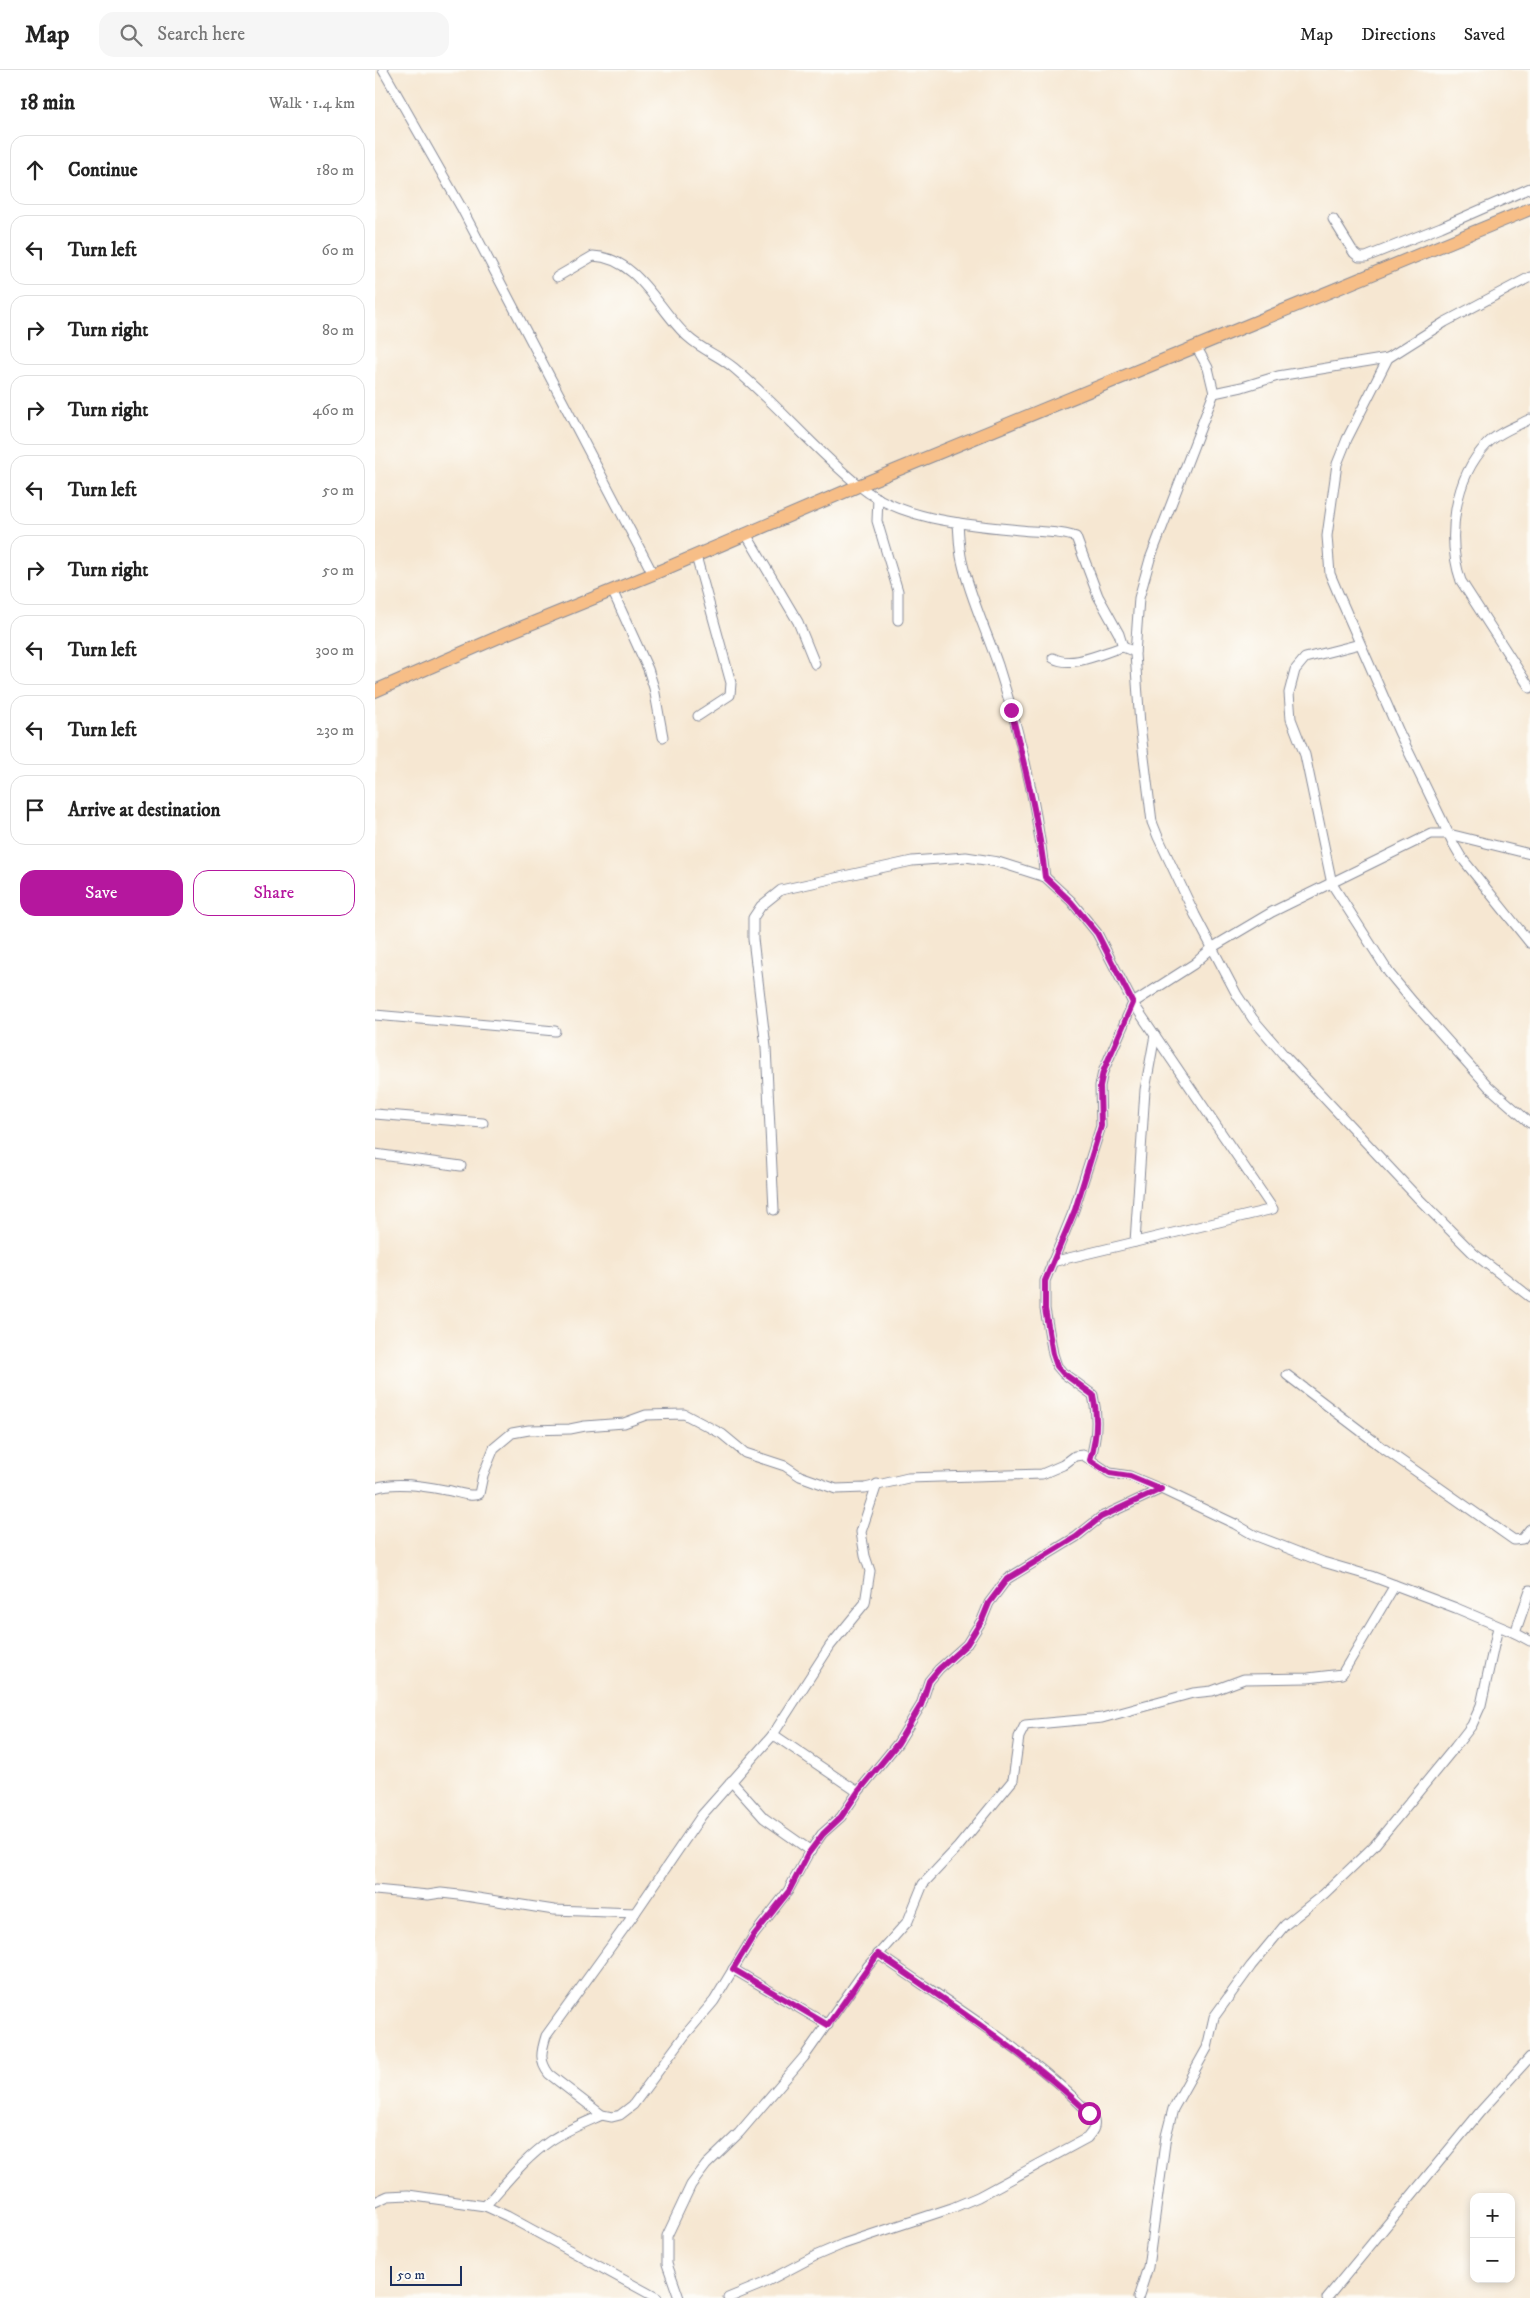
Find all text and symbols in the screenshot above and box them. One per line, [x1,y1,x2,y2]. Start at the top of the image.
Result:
search box [99,12,449,57]
text: Map [25,20,69,50]
icon: search [117,21,145,49]
text: Search here [157,23,245,46]
text: Map [1300,24,1333,46]
text: Directions [1361,24,1436,46]
text: Saved [1464,24,1505,46]
text: 18 min [20,90,75,116]
text: Walk · 1.4 km [269,93,355,113]
icon: ahead [21,156,49,184]
text: Continue [68,159,138,182]
text: 180 m [316,160,354,180]
icon: left [21,236,49,264]
text: Turn left [68,239,137,262]
text: 60 m [322,240,354,260]
icon: right [21,316,49,344]
text: Turn right [68,319,148,342]
text: 80 m [322,320,354,340]
icon: right [21,396,49,424]
text: Turn right [68,399,148,422]
text: 460 m [312,400,354,420]
icon: left [21,476,49,504]
text: Turn left [68,479,137,502]
text: 50 m [322,480,354,500]
icon: right [21,556,49,584]
text: Turn right [68,559,148,582]
text: 50 m [322,560,354,580]
icon: left [21,636,49,664]
text: Turn left [68,639,137,662]
text: 300 m [315,640,354,660]
route end [1000,699,1023,722]
icon: left [21,716,49,744]
text: Turn left [68,719,137,742]
text: 230 m [316,720,354,740]
icon: arrive [21,796,49,824]
text: Arrive at destination [68,799,220,822]
button: Save [20,870,183,916]
button: Share [193,870,355,916]
route start [1078,2102,1101,2125]
map controls [1470,2193,1515,2283]
button: + [1470,2193,1515,2238]
button: − [1470,2238,1515,2283]
scale bar [390,2263,463,2286]
text: 50 m [397,2266,425,2284]

